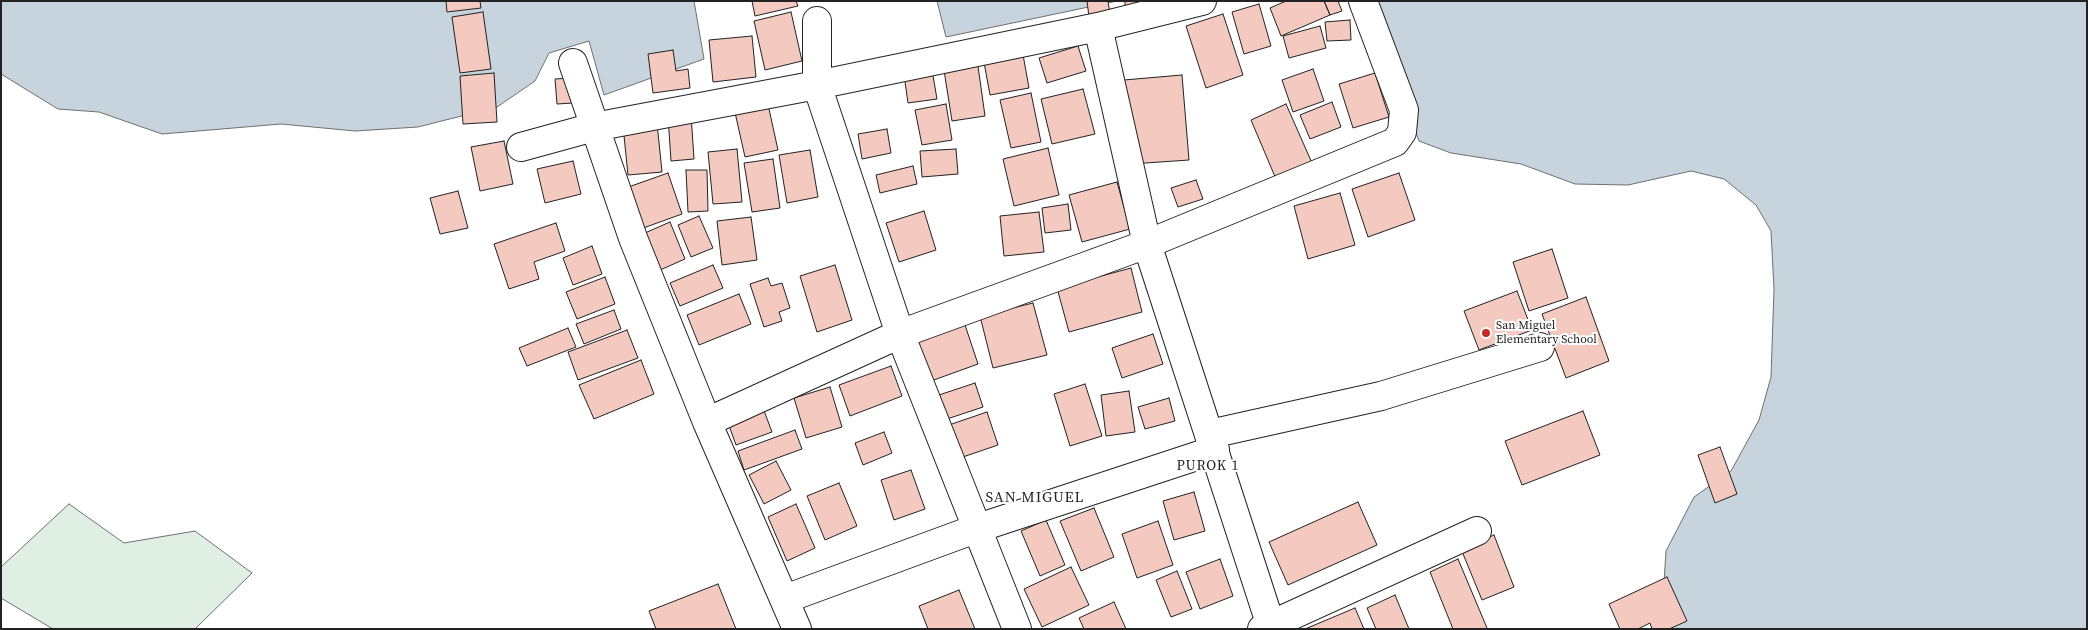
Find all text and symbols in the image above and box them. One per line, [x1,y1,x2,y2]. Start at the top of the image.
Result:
place label: San Miguel Elementary School [1496,319,1597,347]
marker: San Miguel Elementary School [1480,327,1492,339]
district label: PUROK 1 [1176,458,1240,474]
district label: SAN MIGUEL [984,489,1086,507]

